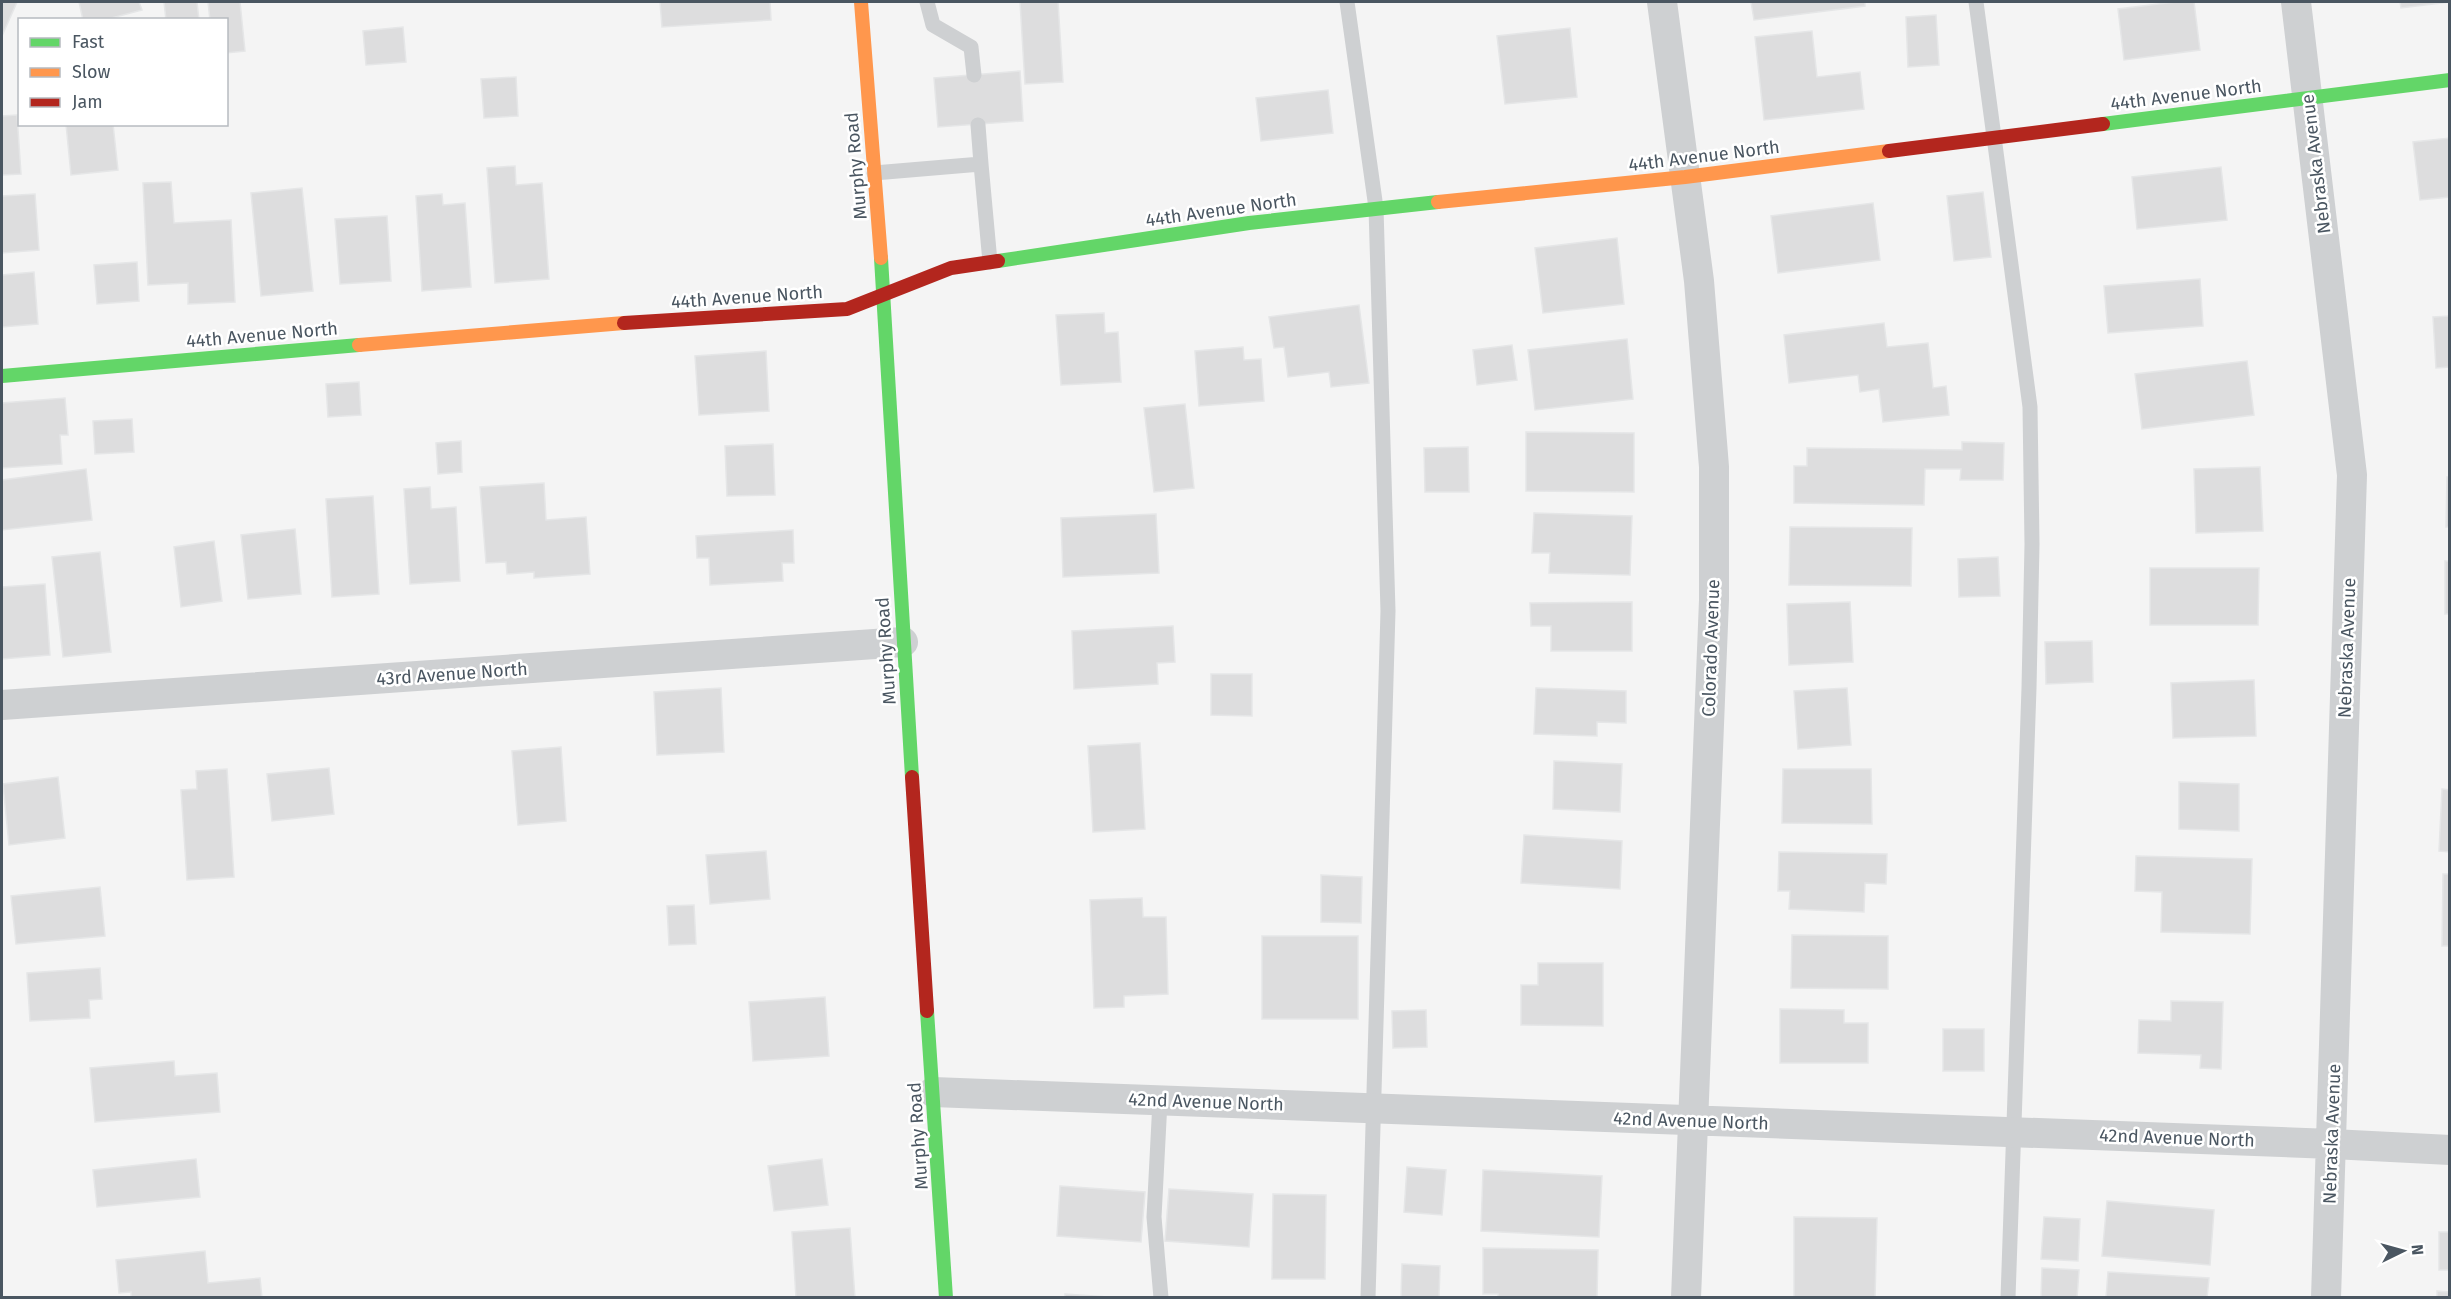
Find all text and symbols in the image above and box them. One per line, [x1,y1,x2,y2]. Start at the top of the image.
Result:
legend [18,18,228,126]
text: Fast [72,31,105,53]
text: Slow [72,61,111,83]
street label: 44th Avenue North [2109,75,2263,115]
text: Jam [72,91,103,113]
street label: Nebraska Avenue [2297,93,2335,235]
street label: Murphy Road [840,111,872,221]
street label: 44th Avenue North [1627,136,1781,176]
street label: 44th Avenue North [1144,189,1298,231]
street label: 44th Avenue North [670,281,824,313]
street label: 44th Avenue North [185,317,339,353]
street label: Nebraska Avenue [2334,577,2360,719]
street label: Colorado Avenue [1698,579,1724,717]
street label: Murphy Road [871,597,901,705]
street label: 43rd Avenue North [376,658,528,690]
street label: Nebraska Avenue [2319,1063,2345,1205]
street label: Murphy Road [903,1082,933,1190]
street label: 42nd Avenue North [1128,1088,1284,1116]
street label: 42nd Avenue North [1613,1107,1769,1135]
street label: 42nd Avenue North [2099,1124,2255,1152]
north arrow [2373,1221,2433,1281]
text: N [2408,1244,2427,1256]

